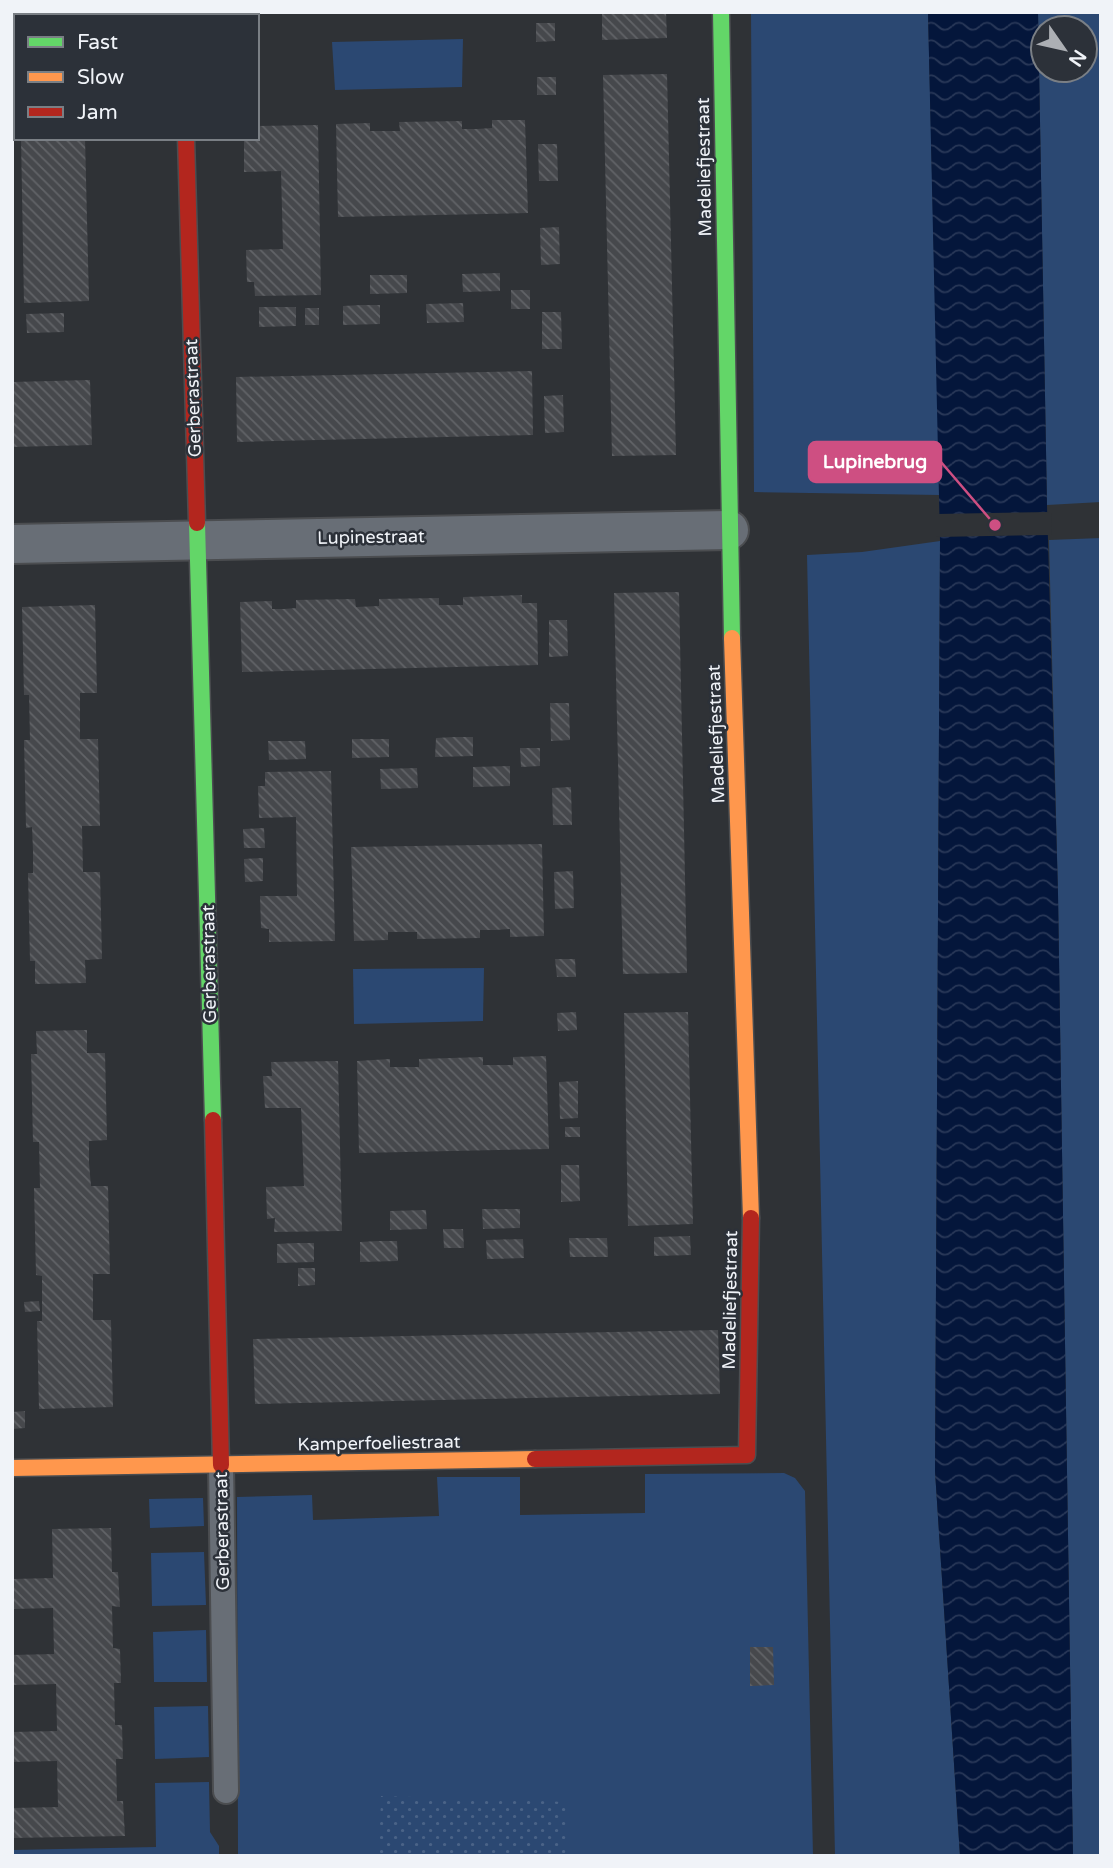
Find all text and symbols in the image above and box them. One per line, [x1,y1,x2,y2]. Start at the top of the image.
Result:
legend [14,14,259,140]
north arrow [1029,14,1099,84]
text: Fast [77,30,118,55]
text: N [1064,45,1091,70]
text: Slow [77,65,125,90]
street label: Madeliefjestraat [692,97,716,237]
text: Jam [77,100,118,125]
street label: Gerberastraat [180,338,206,458]
callout: Lupinebrug [809,442,941,482]
text: Lupinebrug [823,451,927,474]
street label: Lupinestraat [317,525,425,549]
street label: Madeliefjestraat [703,664,729,804]
street label: Gerberastraat [197,904,221,1023]
street label: Madeliefjestraat [718,1230,742,1370]
street label: Kamperfoeliestraat [297,1431,461,1455]
street label: Gerberastraat [210,1471,234,1590]

